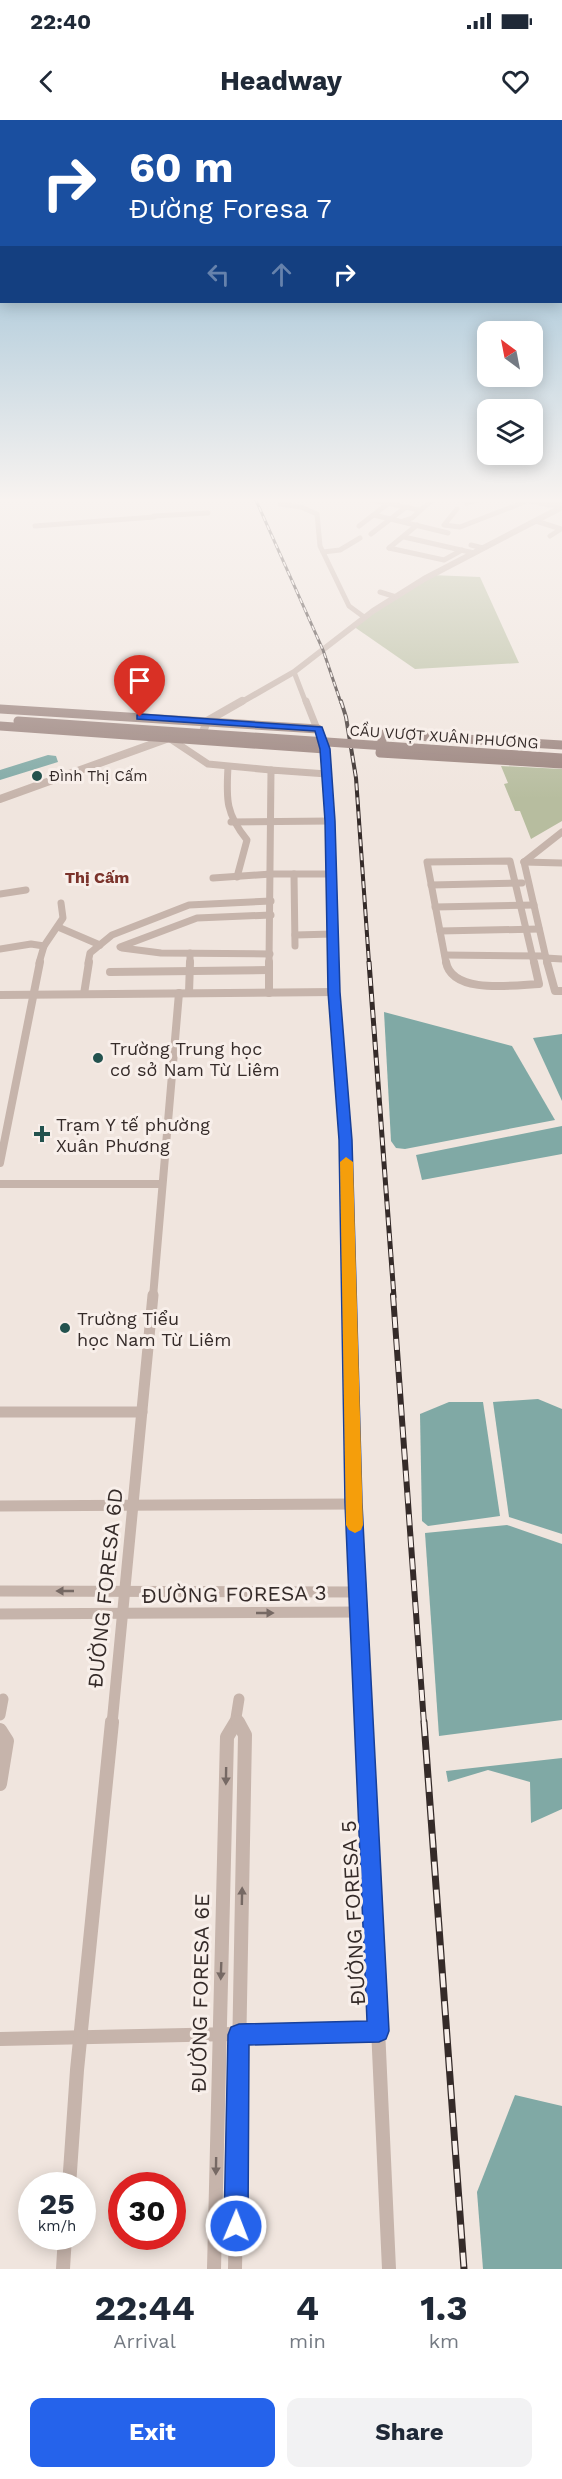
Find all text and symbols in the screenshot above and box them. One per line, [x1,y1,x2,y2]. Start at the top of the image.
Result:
text: 22:40 [30,9,91,34]
icon: back [30,65,63,98]
text: Headway [220,65,342,97]
icon: heart [499,65,532,98]
text: 60 m [129,143,233,192]
icon: right [30,144,108,222]
text: Đường Foresa 7 [129,193,332,225]
icon: left [202,258,235,291]
icon: ahead [265,258,298,291]
icon: right [328,258,361,291]
north arrow [477,321,543,387]
map controls [477,321,543,465]
button: layers [477,399,543,465]
pin [114,655,165,717]
icon: arrive [123,664,156,697]
street label: CẦU VƯỢT XUÂN PHƯƠNG [349,719,539,753]
place label: Đình Thị Cấm [49,767,147,785]
marker: Đình Thị Cấm [30,769,44,783]
district label: Thị Cấm [65,868,129,887]
place label: Trường Trung học cơ sở Nam Từ Liêm [110,1038,280,1080]
marker: Trường Trung học cơ sở Nam Từ Liêm [91,1051,105,1065]
place label: Trạm Y tế phường Xuân Phương [56,1114,210,1156]
marker: Trạm Y tế phường Xuân Phương [33,1125,51,1143]
place label: Trường Tiểu học Nam Từ Liêm [77,1308,231,1350]
marker: Trường Tiểu học Nam Từ Liêm [58,1321,72,1335]
street label: ĐƯỜNG FORESA 6D [82,1487,128,1689]
street label: ĐƯỜNG FORESA 3 [141,1580,327,1608]
one-way arrow [56,1586,75,1596]
one-way arrow [256,1608,275,1618]
one-way arrow [221,1766,231,1785]
street label: ĐƯỜNG FORESA 5 [336,1820,370,2006]
one-way arrow [237,1886,247,1905]
street label: ĐƯỜNG FORESA 6E [186,1893,214,2093]
one-way arrow [217,1961,226,1980]
one-way arrow [212,2156,221,2175]
speed limit sign: 30 [108,2172,186,2250]
text: 25 [39,2186,75,2221]
position arrow [204,2194,268,2258]
text: km/h [38,2217,76,2235]
text: 22:44 [94,2287,195,2329]
text: 4 [296,2287,319,2329]
text: 1.3 [420,2287,468,2329]
text: Arrival [113,2329,176,2353]
text: min [289,2329,326,2353]
text: km [429,2329,459,2353]
button: Exit [30,2398,275,2467]
button: Share [287,2398,532,2467]

